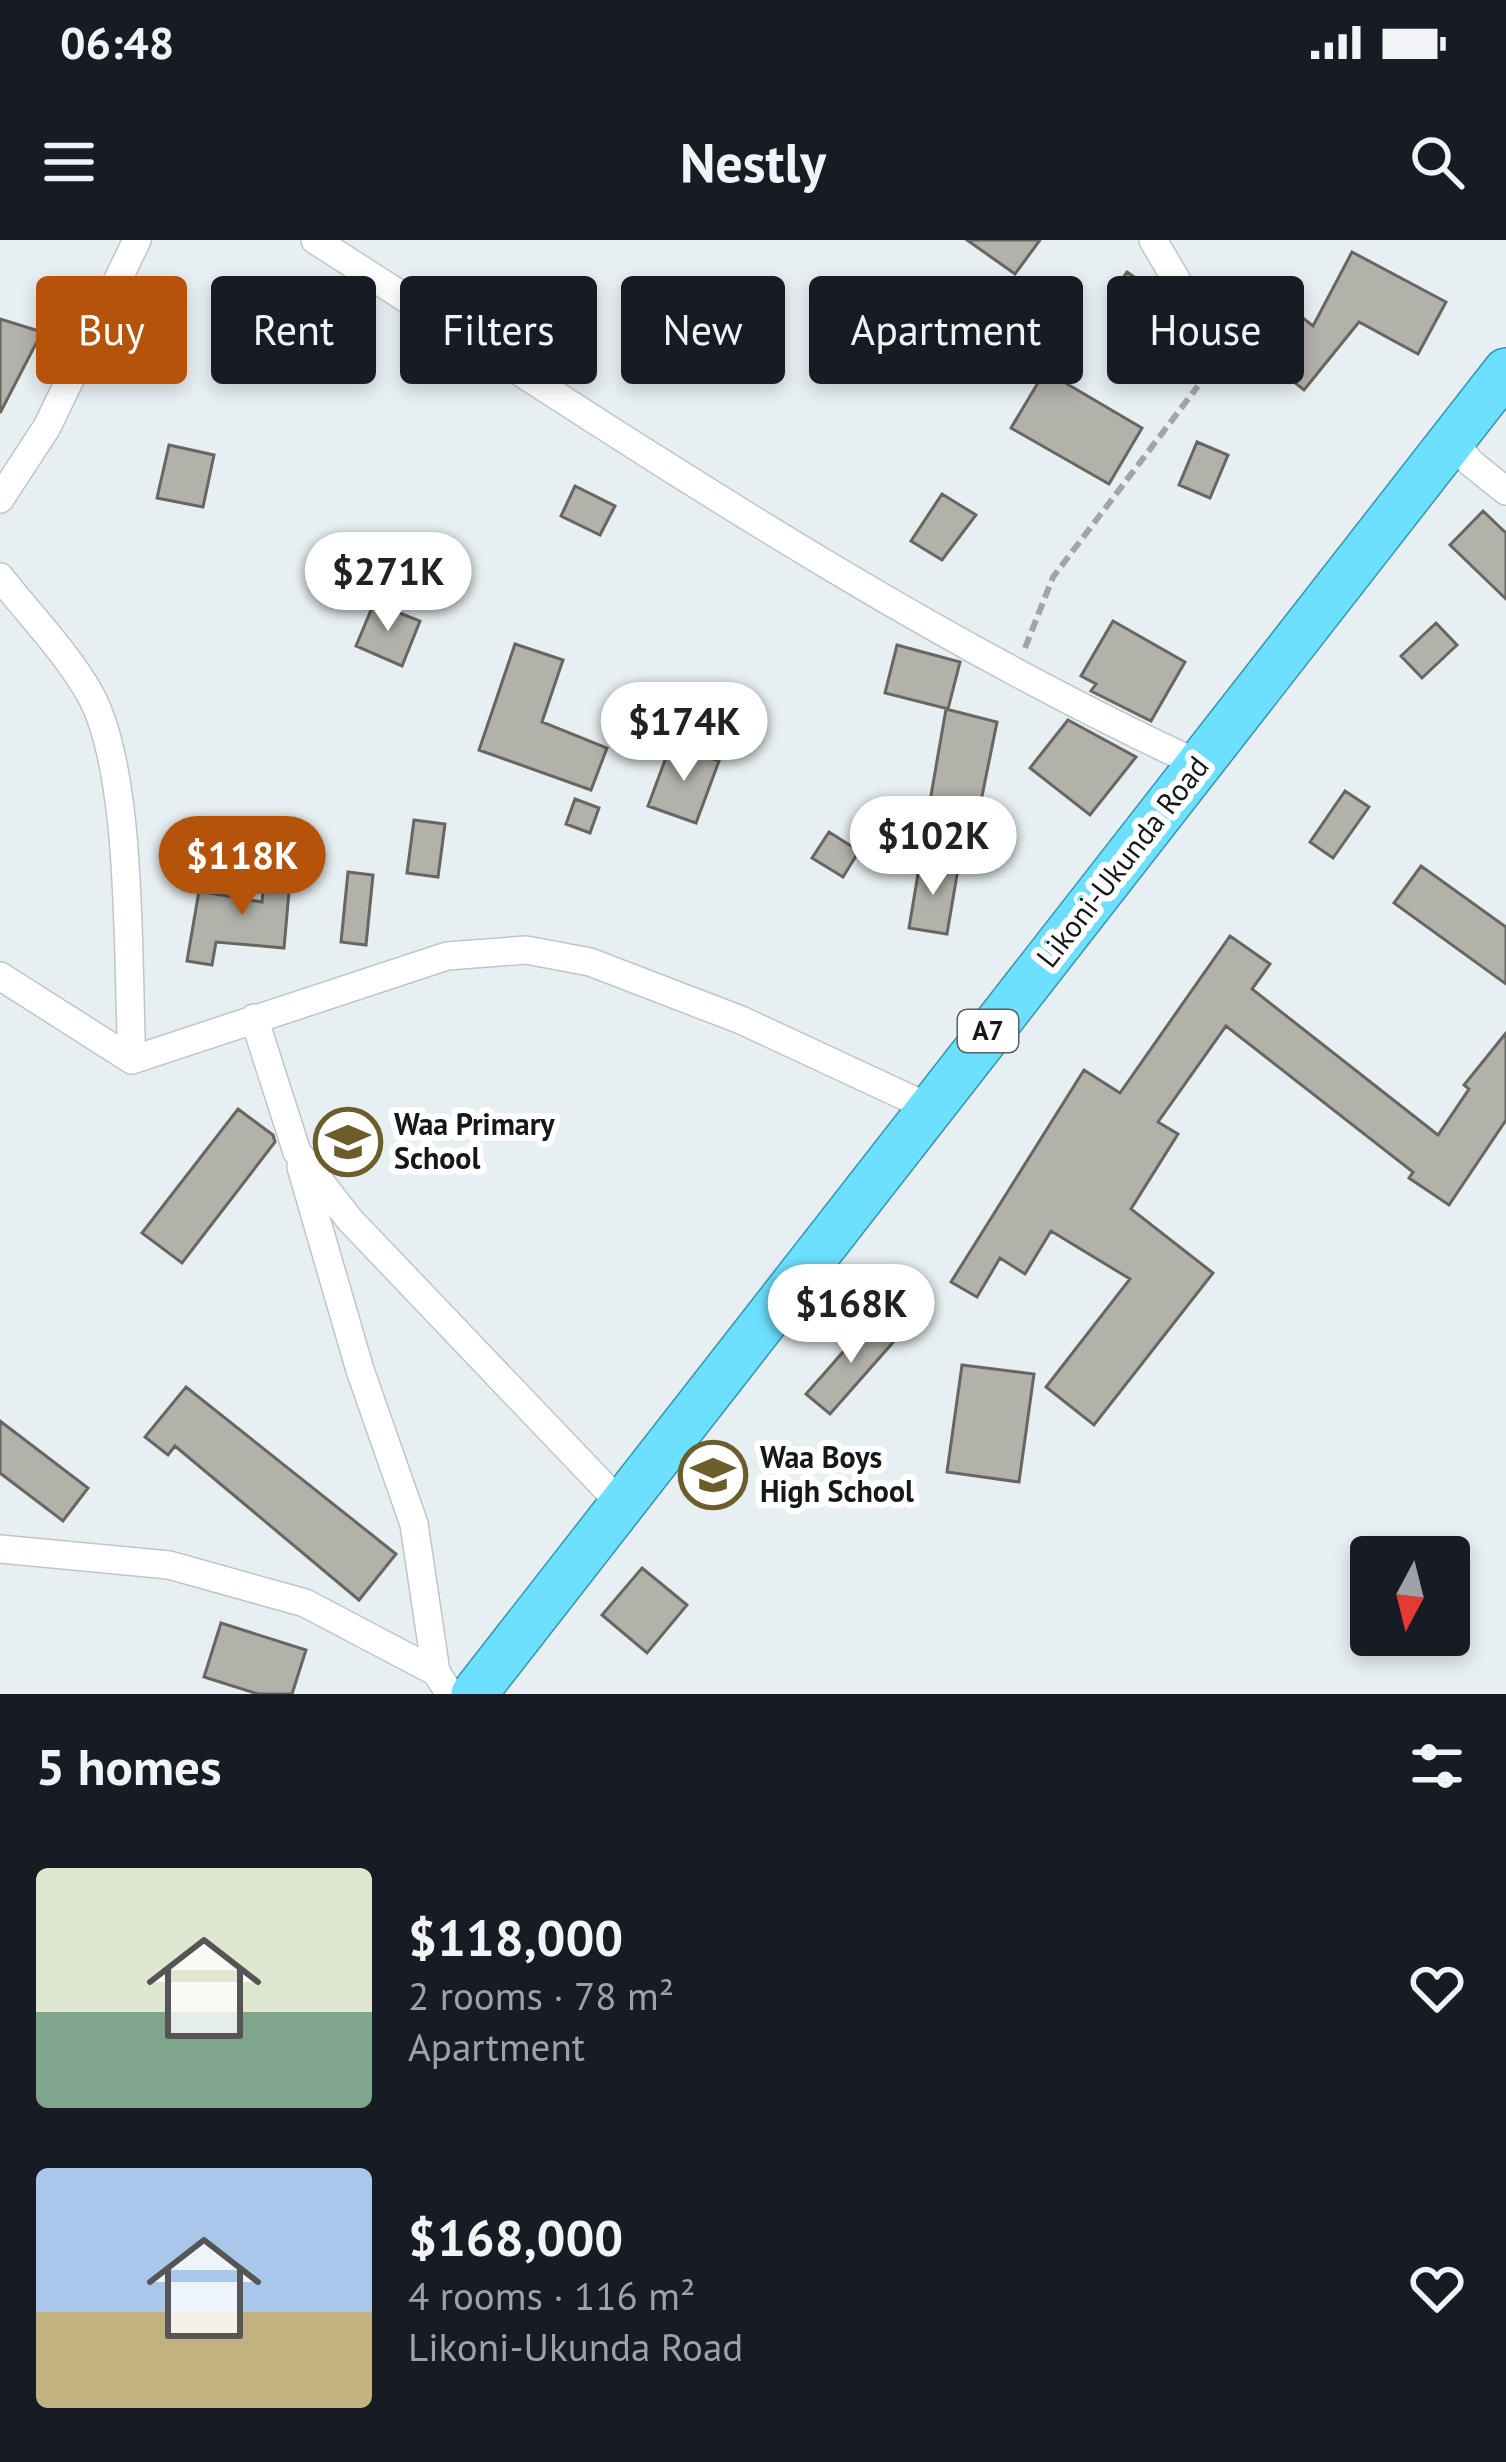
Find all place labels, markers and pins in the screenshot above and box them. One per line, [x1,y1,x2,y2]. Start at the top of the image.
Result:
pin: $271K [304,532,472,634]
pin: $174K [600,682,768,784]
pin: $102K [849,796,1017,898]
pin: $118K [158,816,326,918]
place label: Waa Primary School [394,1104,555,1177]
school or university icon: Waa Primary School [313,1107,383,1177]
pin: $168K [767,1264,935,1366]
place label: Waa Boys High School [760,1437,914,1510]
school or university icon: Waa Boys High School [678,1440,748,1510]

